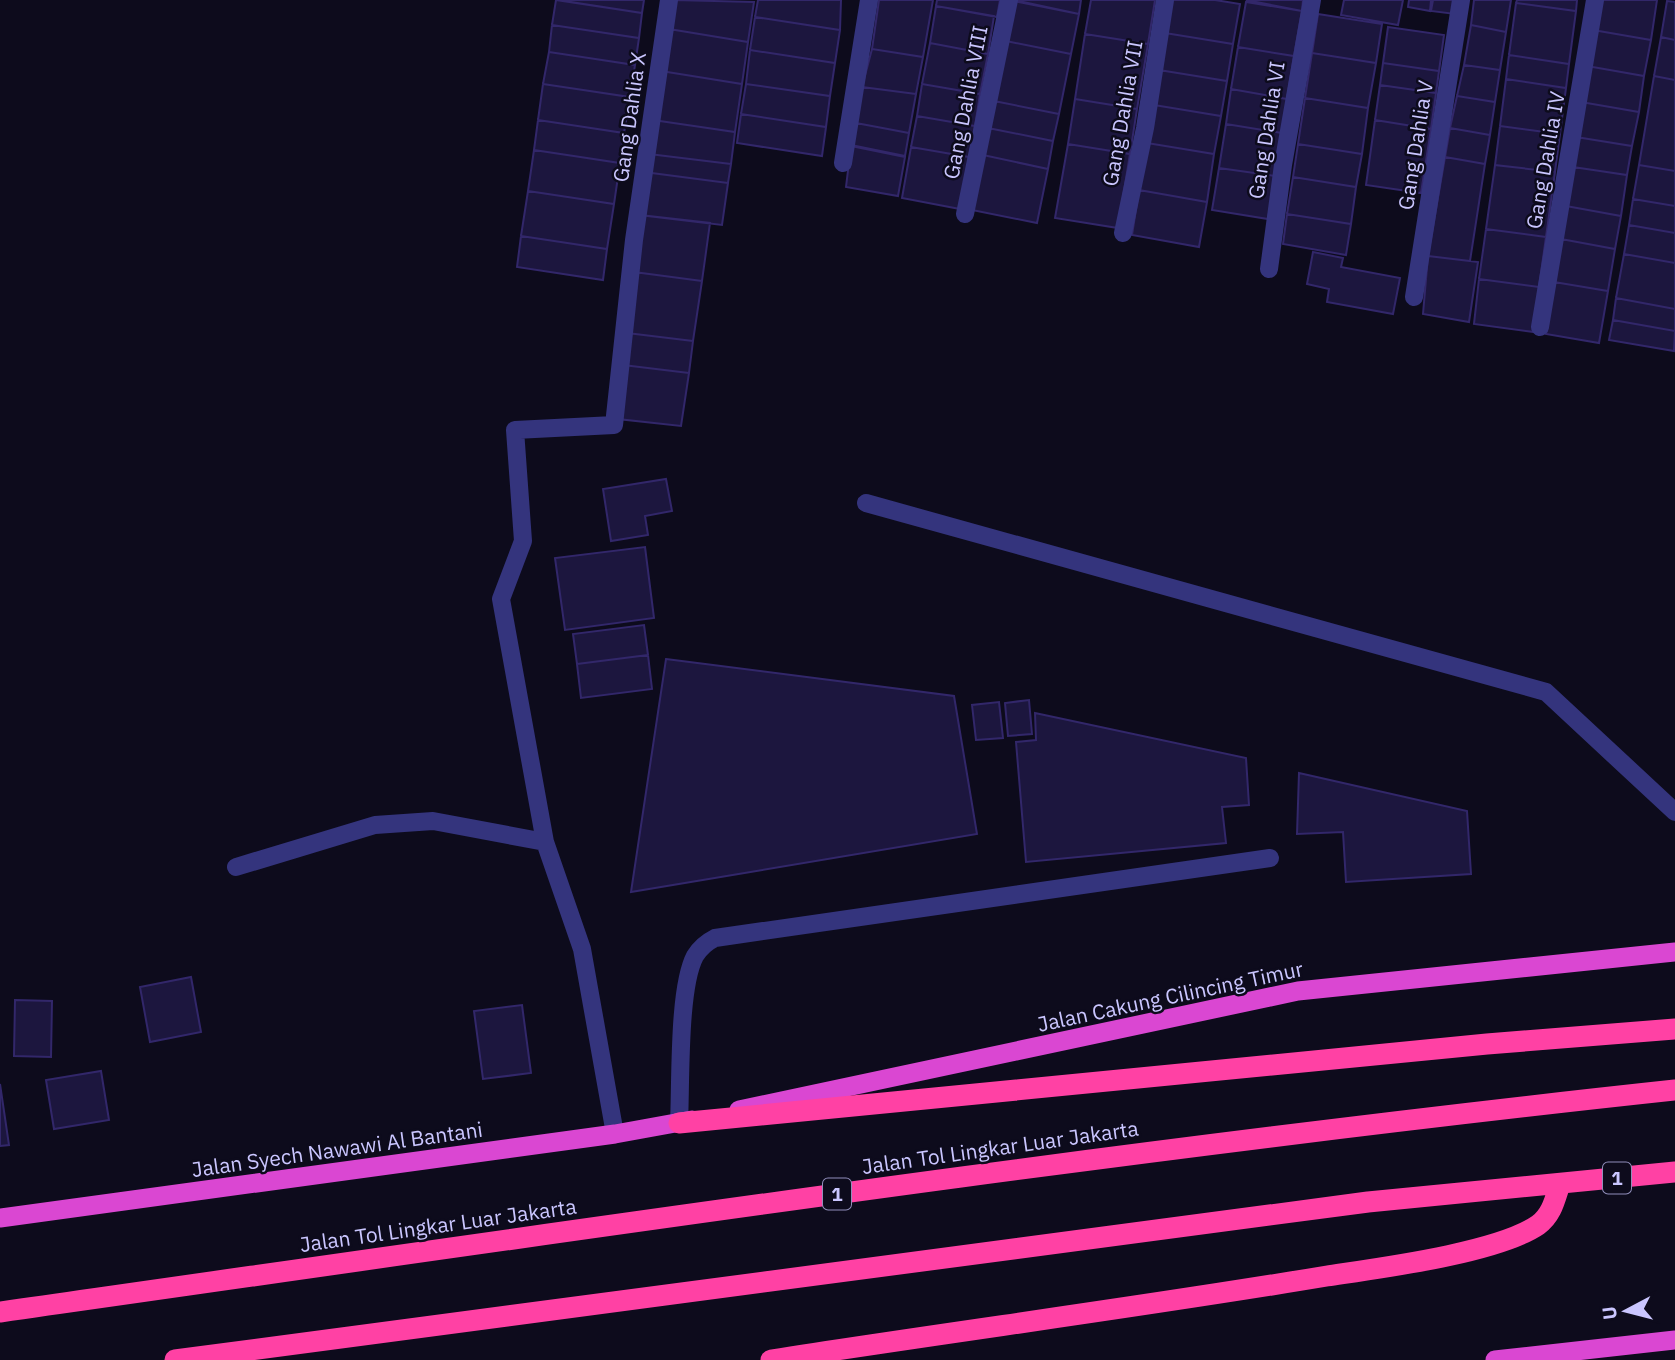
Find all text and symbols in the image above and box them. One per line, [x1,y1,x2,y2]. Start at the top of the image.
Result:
street label: Gang Dahlia VIII [936,23,994,181]
street label: Gang Dahlia VII [1095,38,1149,188]
street label: Gang Dahlia X [606,50,652,184]
street label: Gang Dahlia VI [1241,59,1291,201]
street label: Gang Dahlia V [1391,78,1439,212]
street label: Gang Dahlia IV [1519,89,1571,231]
street label: Jalan Cakung Cilincing Timur [1035,954,1306,1038]
street label: Jalan Tol Lingkar Luar Jakarta [860,1114,1140,1180]
street label: Jalan Syech Nawawi Al Bantani [190,1115,484,1183]
road number: 1 [1603,1162,1631,1194]
road number: 1 [823,1178,851,1210]
street label: Jalan Tol Lingkar Luar Jakarta [298,1192,578,1258]
north arrow [1591,1276,1661,1346]
text: U [1596,1305,1622,1321]

